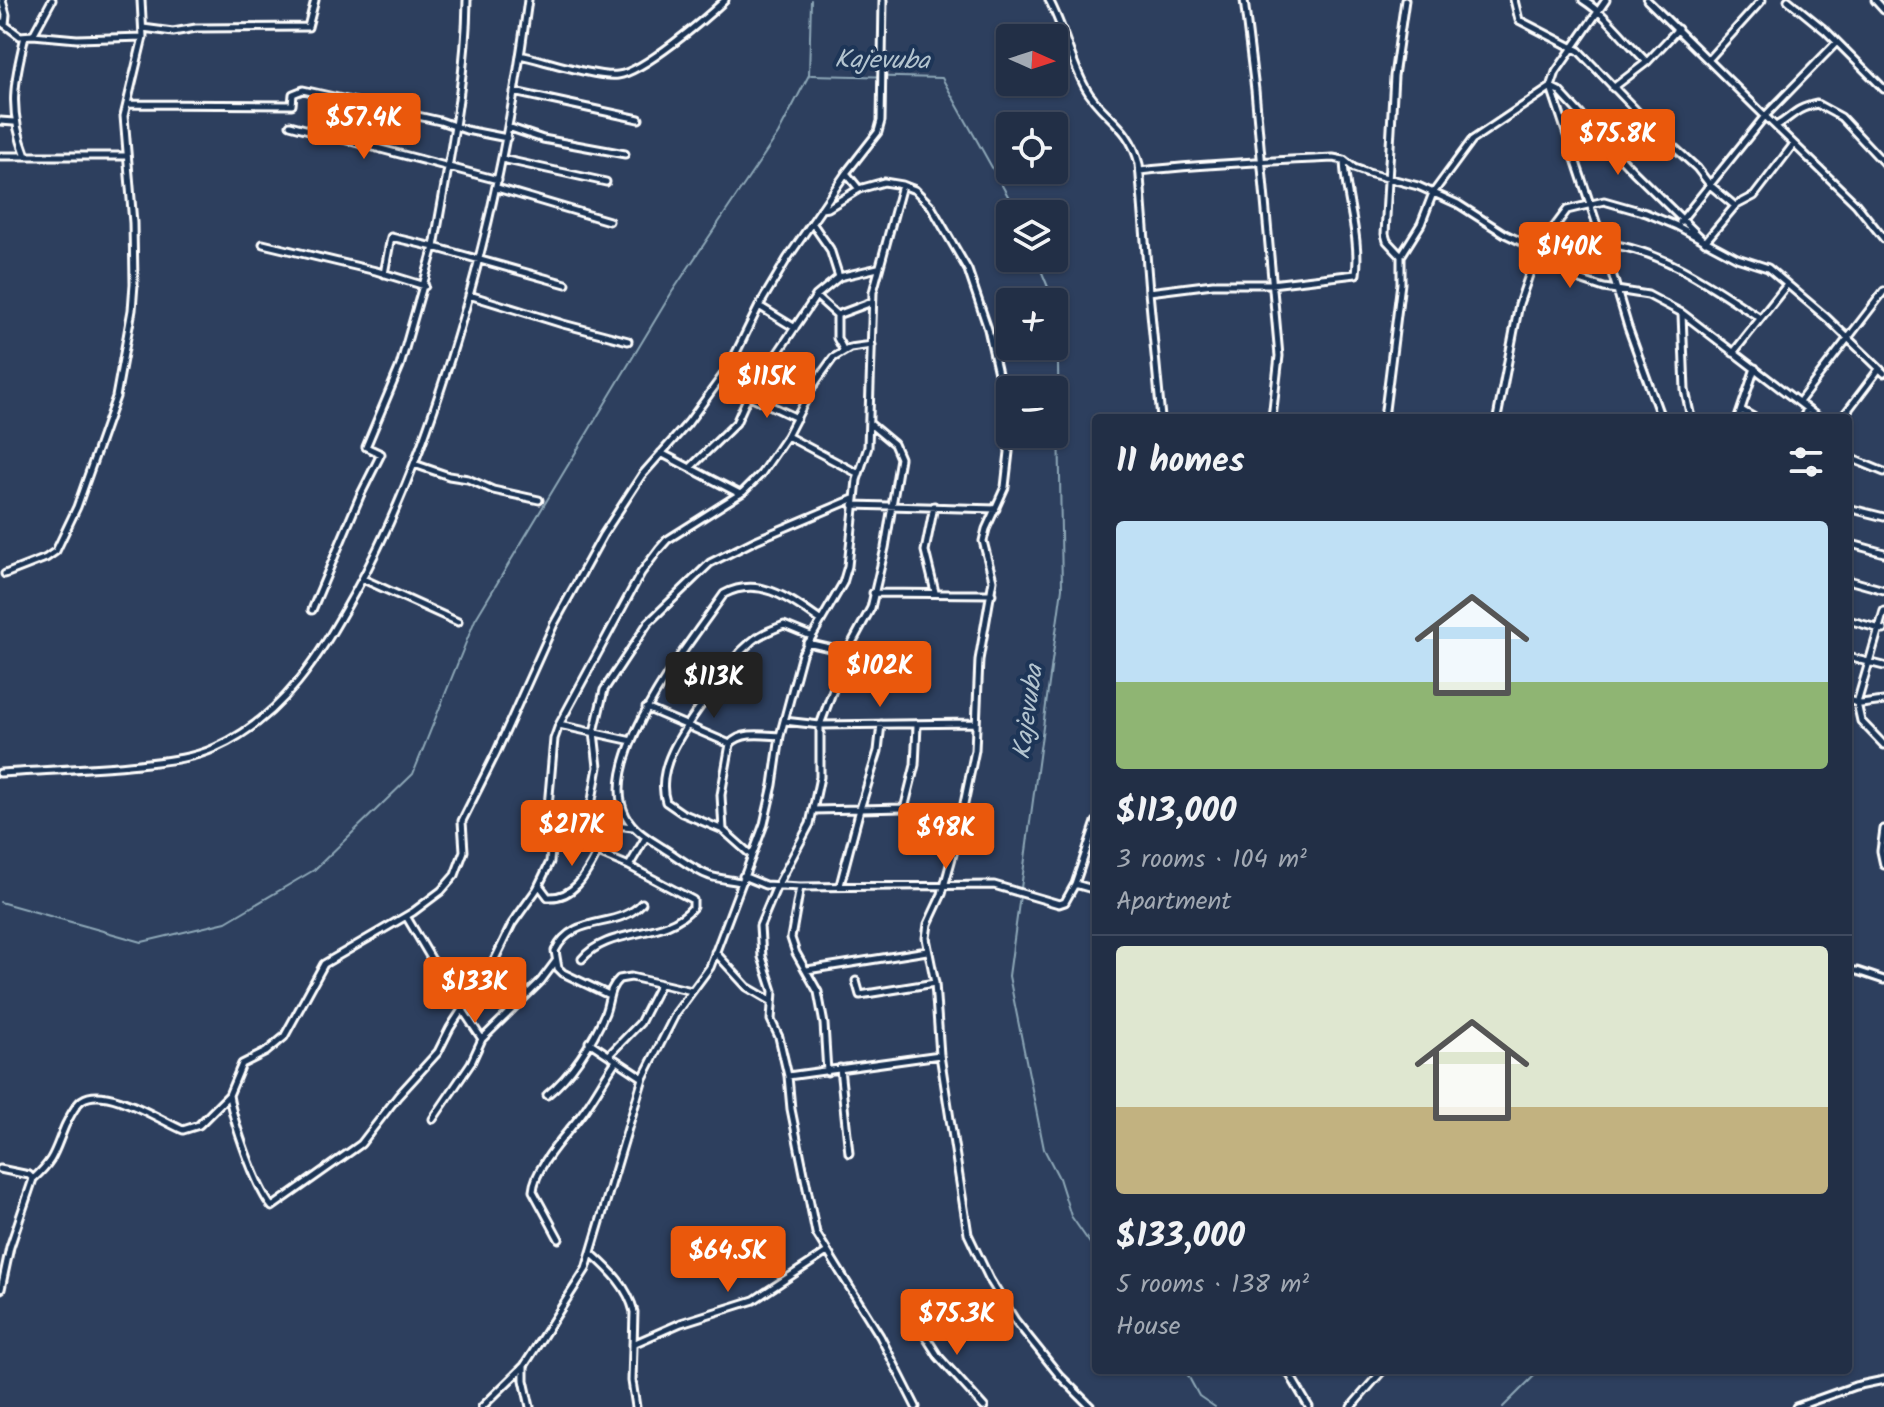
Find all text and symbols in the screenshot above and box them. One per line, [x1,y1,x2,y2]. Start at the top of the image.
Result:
north arrow [996,24,1068,96]
map controls [996,24,1068,448]
water label: Kajevuba [834,39,932,83]
pin: $57.4K [299,93,429,161]
text: $57.4K [326,98,402,140]
pin: $75.8K [1553,109,1683,177]
button: locate [996,112,1068,184]
text: $75.8K [1579,114,1657,156]
button: layers [996,200,1068,272]
pin: $140K [1514,222,1626,290]
text: $140K [1537,227,1603,269]
button: + [996,288,1068,360]
pin: $115K [711,352,823,420]
text: $115K [737,357,797,399]
button: − [996,376,1068,448]
text: 11 homes [1116,435,1245,489]
icon: filters [1784,440,1828,484]
icon: home [1400,573,1544,717]
pin: $102K [824,641,936,709]
text: $102K [846,646,914,688]
pin: $113K [658,652,770,720]
text: $113K [684,657,744,699]
water label: Kajevuba [1002,660,1057,762]
text: $113,000 [1116,785,1237,839]
pin: $217K [516,800,628,868]
pin: $98K [899,803,993,871]
text: $217K [539,805,605,847]
text: $98K [916,808,976,850]
text: 3 rooms · 104 m² [1116,839,1307,881]
text: Apartment [1116,881,1231,923]
pin: $133K [419,957,531,1025]
text: $133K [441,962,509,1004]
icon: home [1400,998,1544,1142]
text: $133,000 [1116,1210,1245,1264]
pin: $64.5K [663,1226,793,1294]
text: $64.5K [689,1231,767,1273]
text: 5 rooms · 138 m² [1116,1264,1309,1306]
pin: $75.3K [892,1289,1022,1357]
text: $75.3K [919,1294,995,1336]
text: House [1116,1306,1180,1348]

